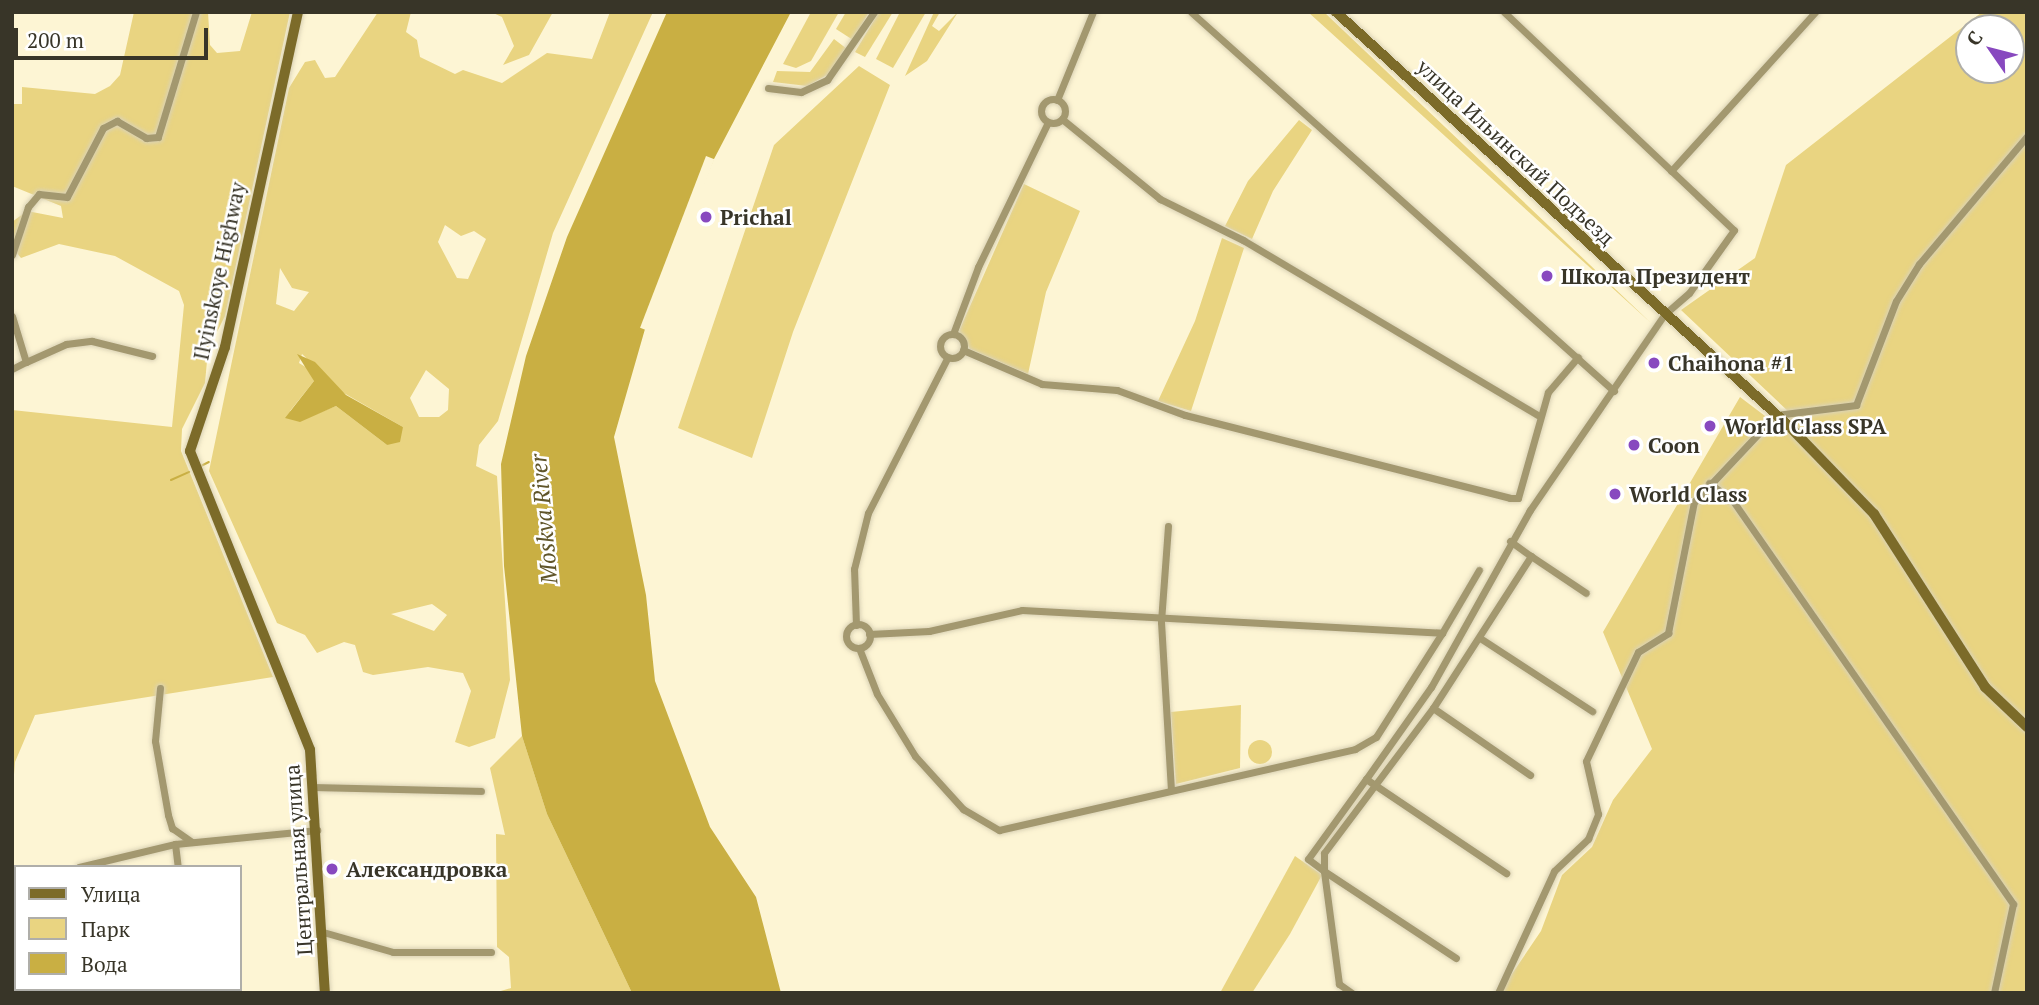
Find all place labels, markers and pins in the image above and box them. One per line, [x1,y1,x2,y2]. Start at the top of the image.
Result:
place label: Prichal [720,204,792,230]
marker: Prichal [698,209,714,225]
place label: Школа Президент [1561,263,1750,289]
marker: Школа Президент [1539,268,1555,284]
place label: Chaihona #1 [1668,350,1794,376]
marker: Chaihona #1 [1646,355,1662,371]
place label: World Class SPA [1724,413,1886,439]
marker: World Class SPA [1702,418,1718,434]
place label: Coon [1648,432,1700,458]
marker: Coon [1626,437,1642,453]
place label: World Class [1629,481,1747,507]
marker: World Class [1607,486,1623,502]
place label: Александровка [346,856,507,882]
marker: Александровка [324,861,340,877]

